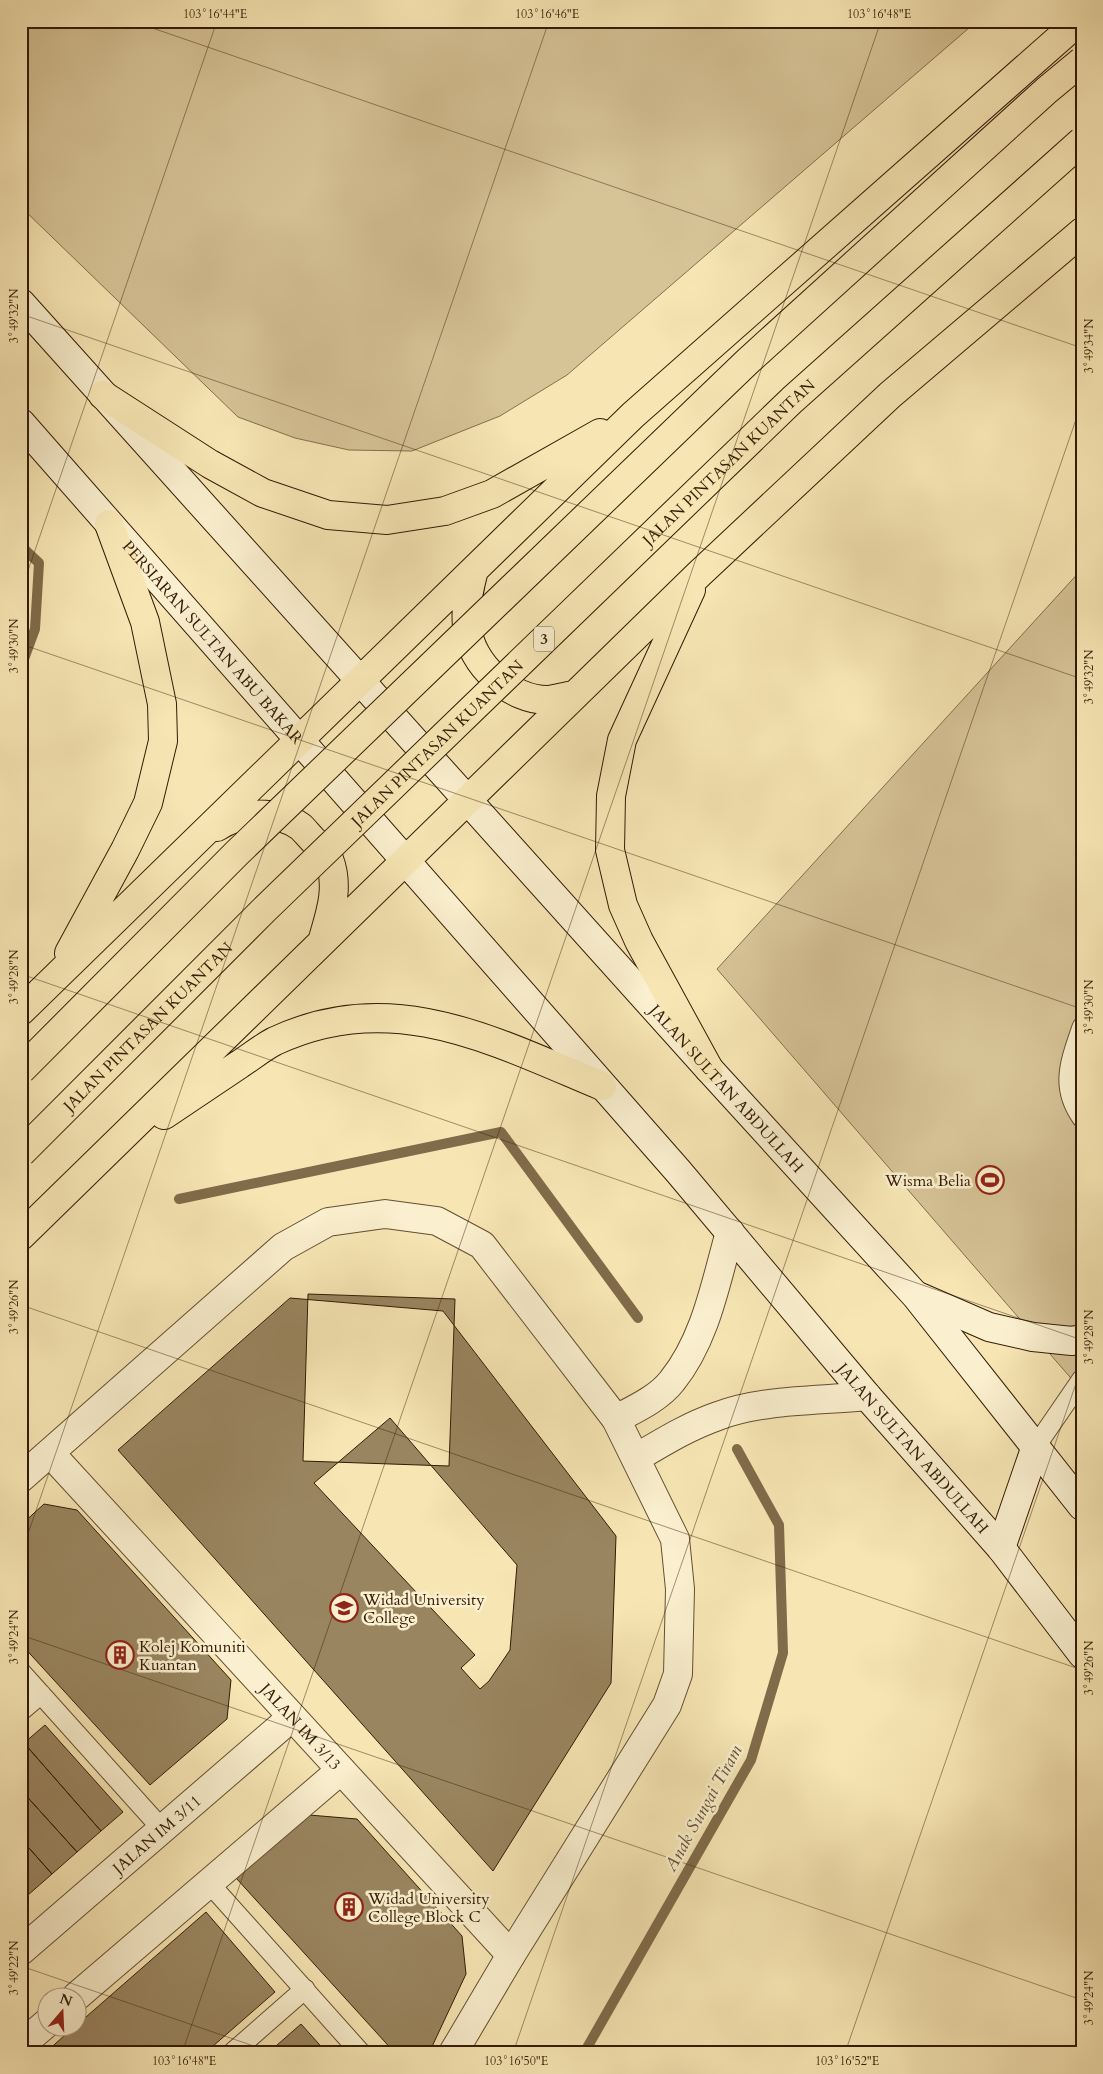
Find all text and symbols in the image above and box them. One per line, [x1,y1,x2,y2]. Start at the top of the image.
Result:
text: 103°16'44"E [183,6,247,22]
text: 103°16'46"E [515,6,579,22]
text: 103°16'48"E [847,6,911,22]
text: 3°49'32"N [6,288,22,343]
text: 3°49'34"N [1081,318,1097,373]
street label: JALAN PINTASAN KUANTAN [636,374,820,552]
street label: PERSIARAN SULTAN ABU BAKAR [117,536,308,749]
text: 3°49'30"N [6,618,22,673]
road number: 3 [534,626,554,652]
text: 3°49'32"N [1081,649,1097,704]
street label: JALAN PINTASAN KUANTAN [345,655,529,834]
street label: JALAN PINTASAN KUANTAN [57,937,238,1118]
text: 3°49'28"N [6,949,22,1004]
text: 3°49'30"N [1081,979,1097,1034]
street label: JALAN SULTAN ABDULLAH [643,999,808,1178]
sports icon: Wisma Belia [975,1165,1005,1195]
place label: Wisma Belia [884,1170,971,1192]
text: 3°49'26"N [6,1279,22,1334]
text: 3°49'28"N [1081,1309,1097,1364]
street label: JALAN SULTAN ABDULLAH [830,1357,993,1539]
place label: Widad University College [362,1589,485,1629]
school or university icon: Widad University College [329,1593,359,1623]
text: 3°49'24"N [6,1609,22,1664]
place label: Kolej Komuniti Kuantan [139,1636,246,1676]
building icon: Kolej Komuniti Kuantan [105,1640,135,1670]
text: 3°49'26"N [1081,1640,1097,1695]
street label: JALAN IM 3/13 [253,1677,346,1775]
water label: Anak Sungai Tiram [658,1740,749,1877]
street label: JALAN IM 3/11 [107,1790,206,1881]
place label: Widad University College Block C [367,1888,490,1928]
building icon: Widad University College Block C [334,1892,364,1922]
text: 3°49'22"N [6,1940,22,1995]
text: 3°49'24"N [1081,1970,1097,2025]
north arrow [38,1986,88,2036]
text: N [57,1989,75,2011]
text: 103°16'48"E [152,2053,216,2069]
text: 103°16'50"E [484,2053,548,2069]
text: 103°16'52"E [815,2053,879,2069]

